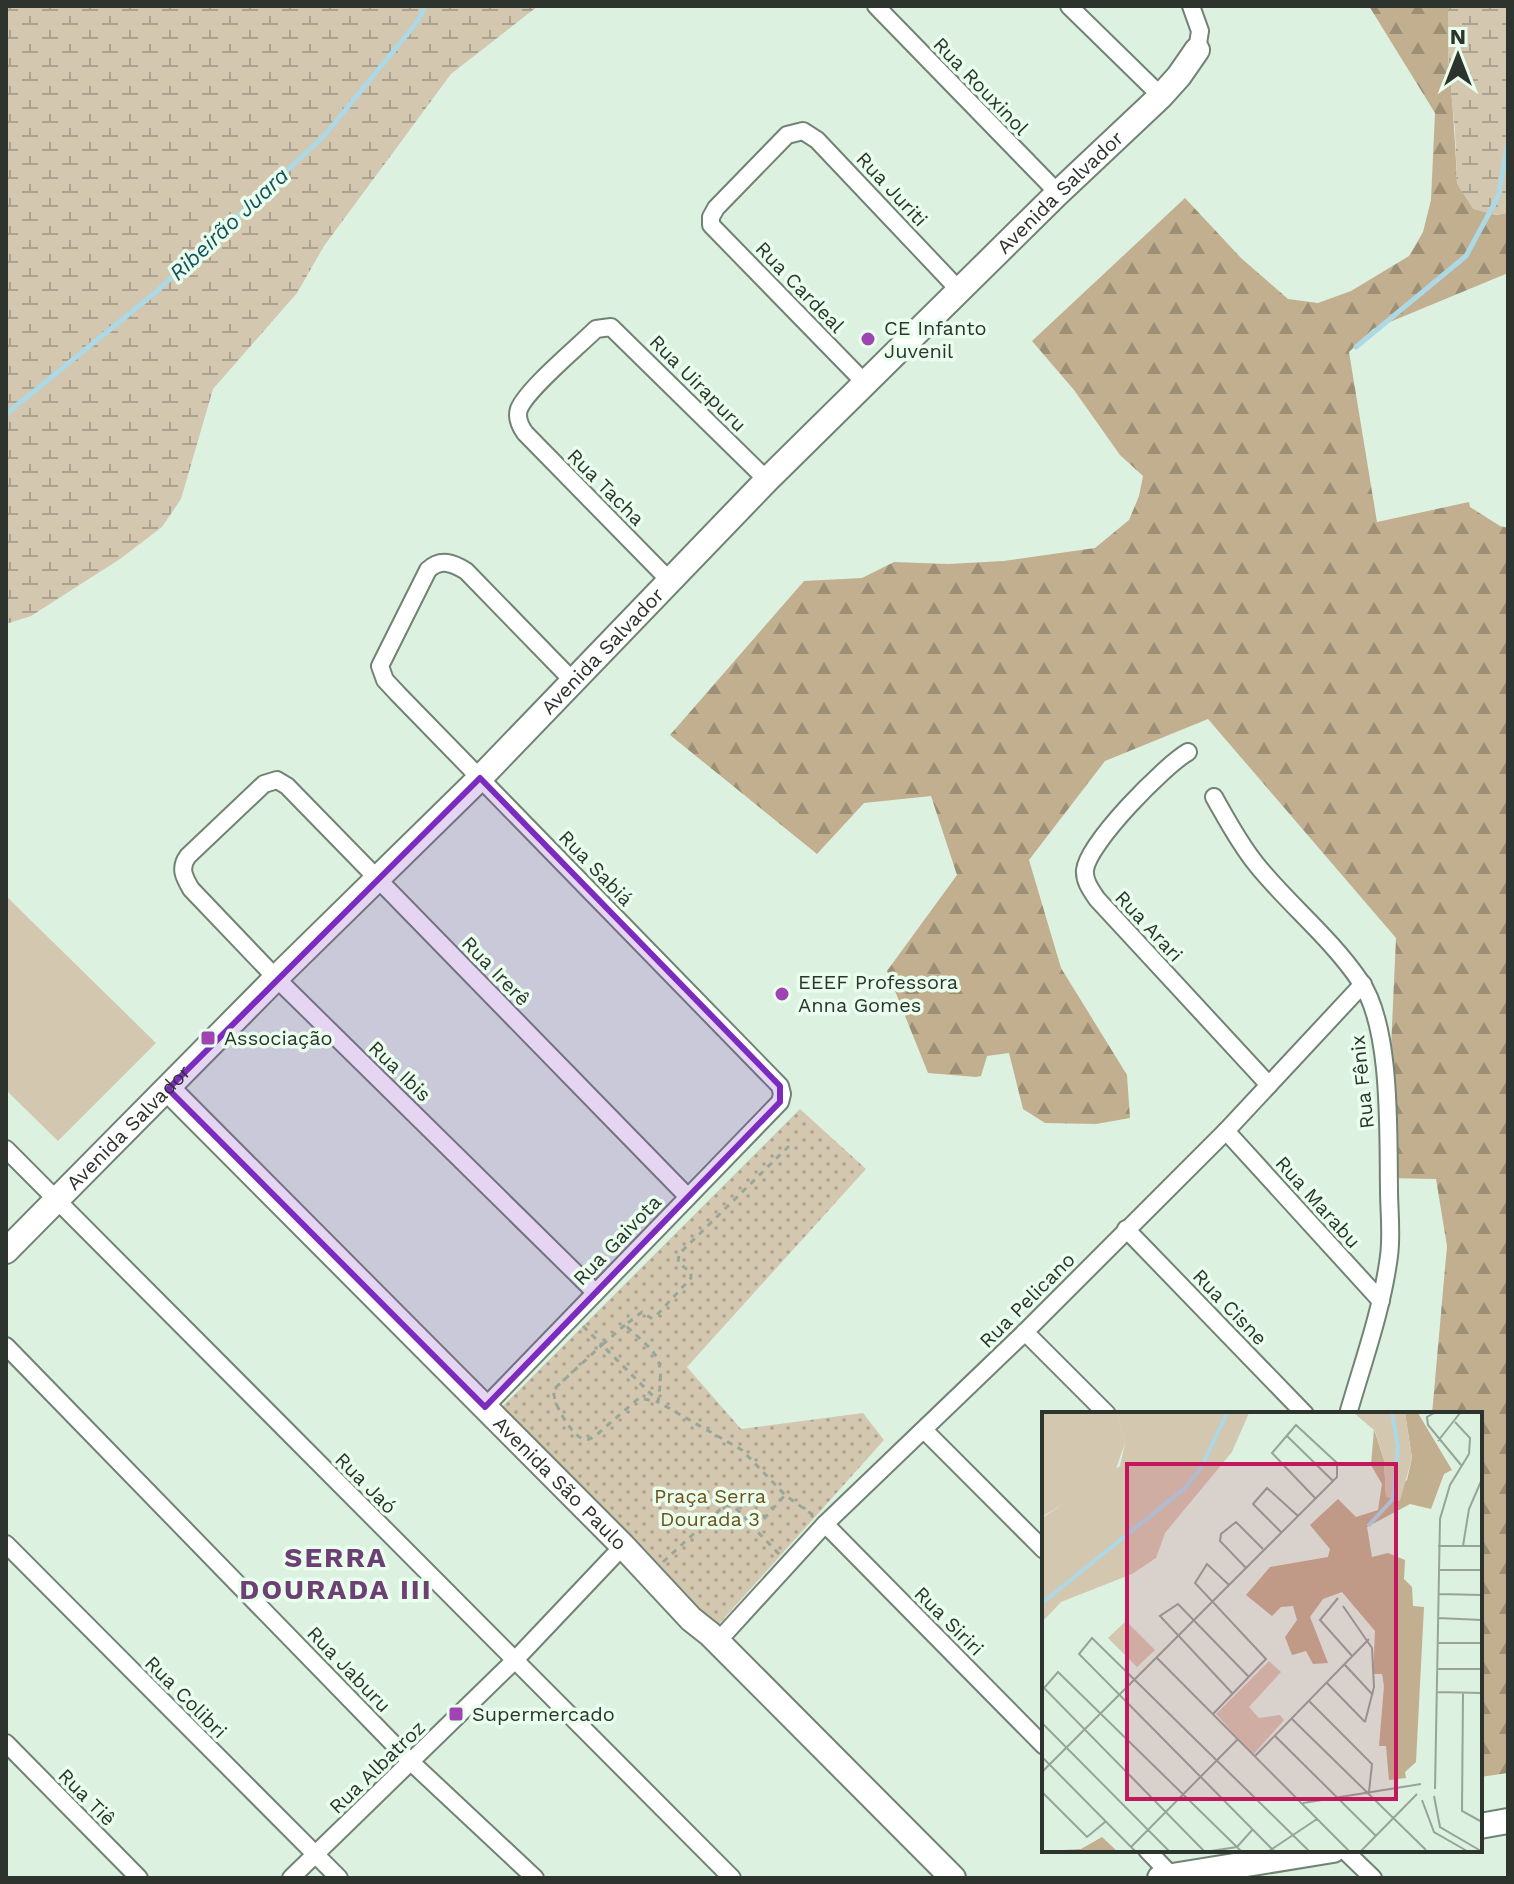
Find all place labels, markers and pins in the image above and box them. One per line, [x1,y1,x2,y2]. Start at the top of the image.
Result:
place label: CE Infanto Juvenil [884,316,987,363]
marker: CE Infanto Juvenil [859,330,877,348]
place label: EEEF Professora Anna Gomes [798,970,958,1017]
marker: EEEF Professora Anna Gomes [773,985,791,1003]
place label: Associação [224,1026,333,1050]
marker: Associação [199,1029,217,1047]
place label: Supermercado [472,1702,615,1726]
marker: Supermercado [447,1705,465,1723]

